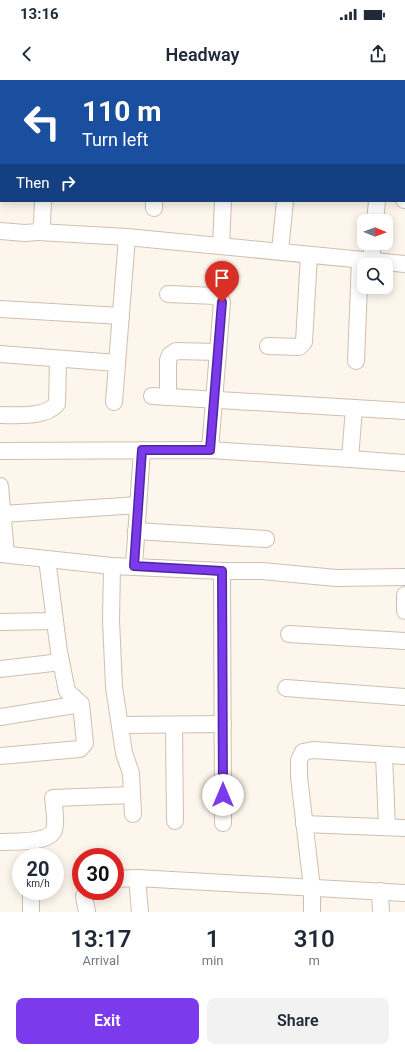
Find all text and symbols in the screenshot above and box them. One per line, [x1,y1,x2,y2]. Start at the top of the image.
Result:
text: 13:16 [20,5,59,23]
icon: back [16,43,38,65]
icon: share [367,43,389,65]
text: Headway [166,44,240,65]
text: 110 m [82,95,161,128]
icon: left [16,96,68,148]
text: Turn left [82,129,148,150]
icon: right [57,172,79,194]
text: Then [16,174,49,192]
north arrow [357,214,393,250]
map controls [357,214,393,294]
button: search [357,258,393,294]
pin [205,261,239,302]
icon: arrive [211,267,233,289]
position arrow [202,774,244,816]
speed limit sign: 30 [72,848,124,900]
text: 20 [27,857,49,881]
text: km/h [26,878,50,889]
text: 13:17 [70,925,132,953]
text: 1 [206,925,219,953]
text: 310 [294,925,335,953]
text: Arrival [82,953,119,968]
text: min [202,953,223,968]
text: m [309,953,320,968]
button: Exit [16,998,199,1044]
button: Share [207,998,389,1044]

